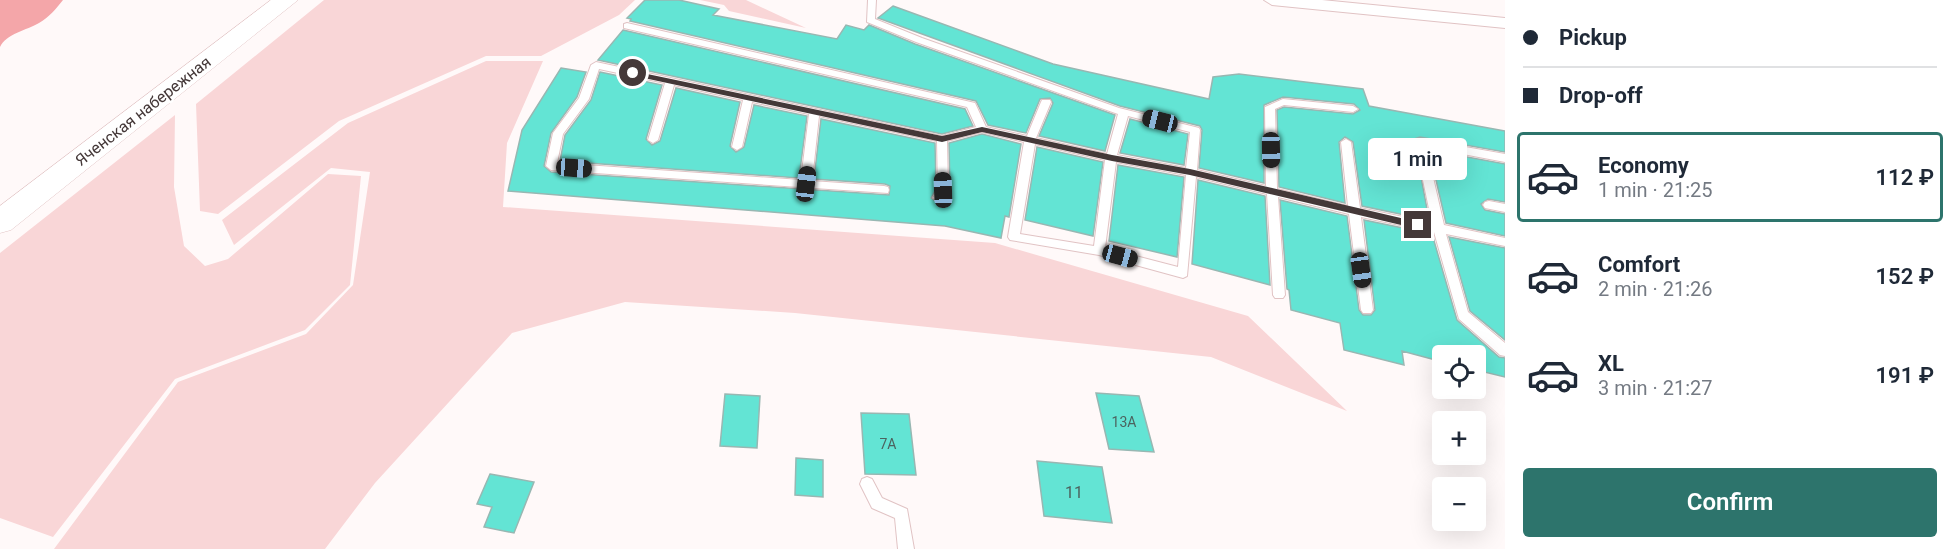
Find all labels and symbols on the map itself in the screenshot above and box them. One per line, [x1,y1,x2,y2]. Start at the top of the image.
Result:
street label: Яченская набережная [71,52,215,170]
route start [619,59,646,86]
car [1140,108,1180,134]
car [1262,132,1280,168]
callout: 1 min [1368,138,1468,180]
car [555,158,593,178]
car [795,165,817,203]
car [933,172,953,208]
route end [1404,211,1431,238]
car [1100,243,1140,269]
car [1350,251,1372,289]
house number: 13А [1112,414,1136,430]
house number: 7А [879,436,897,452]
house number: 11 [1065,483,1083,502]

